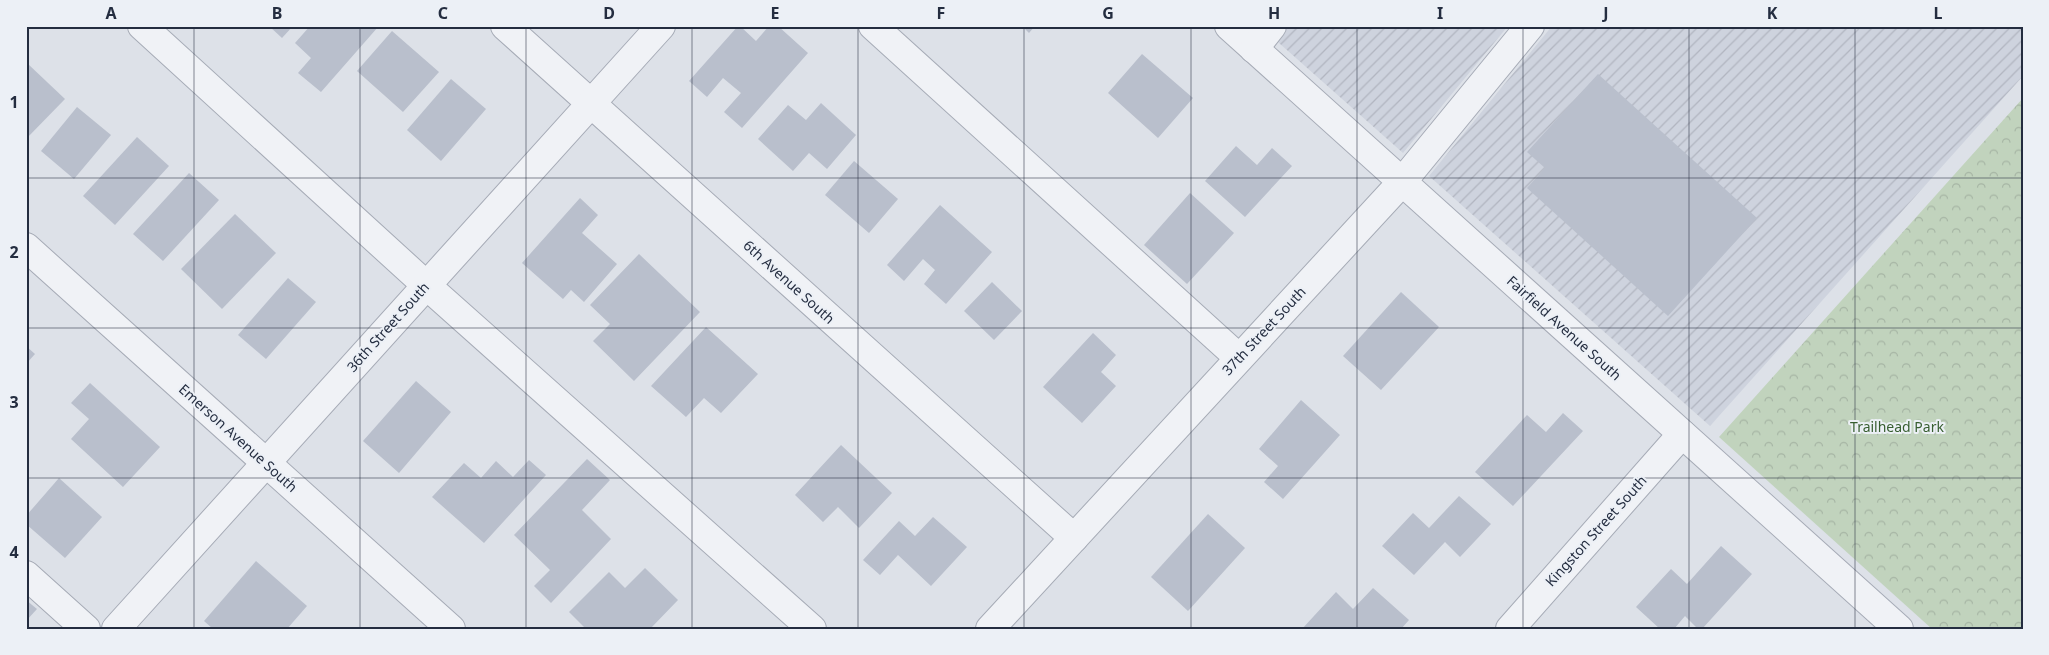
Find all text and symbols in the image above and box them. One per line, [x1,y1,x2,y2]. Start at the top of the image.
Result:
text: A [105,2,117,24]
text: B [272,2,282,24]
text: C [438,2,448,24]
text: D [603,2,615,24]
text: E [771,2,780,24]
text: F [937,2,945,24]
text: G [1102,2,1114,24]
text: H [1268,2,1280,24]
text: I [1437,2,1443,24]
text: J [1601,2,1609,24]
text: K [1767,2,1778,24]
text: L [1934,2,1943,24]
text: 1 [9,91,19,113]
street label: 6th Avenue South [740,236,839,328]
text: 2 [9,241,19,263]
street label: Fairfield Avenue South [1503,271,1626,384]
street label: 36th Street South [342,278,433,376]
street label: 37th Street South [1218,282,1310,379]
street label: Emerson Avenue South [175,379,302,496]
text: 3 [9,391,19,413]
park label: Trailhead Park [1850,417,1944,436]
street label: Kingston Street South [1541,471,1651,590]
text: 4 [9,541,19,563]

